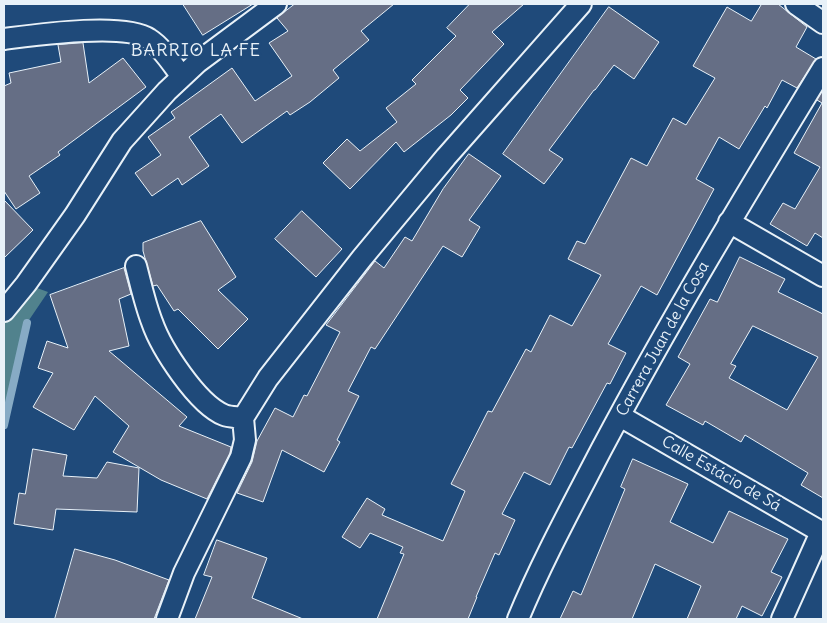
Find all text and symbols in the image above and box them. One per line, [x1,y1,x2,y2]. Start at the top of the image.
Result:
district label: BARRIO LA FE [129,40,263,62]
street label: Carrera Juan de la Cosa [612,258,714,420]
street label: Calle Estácio de Sá [658,432,784,516]

